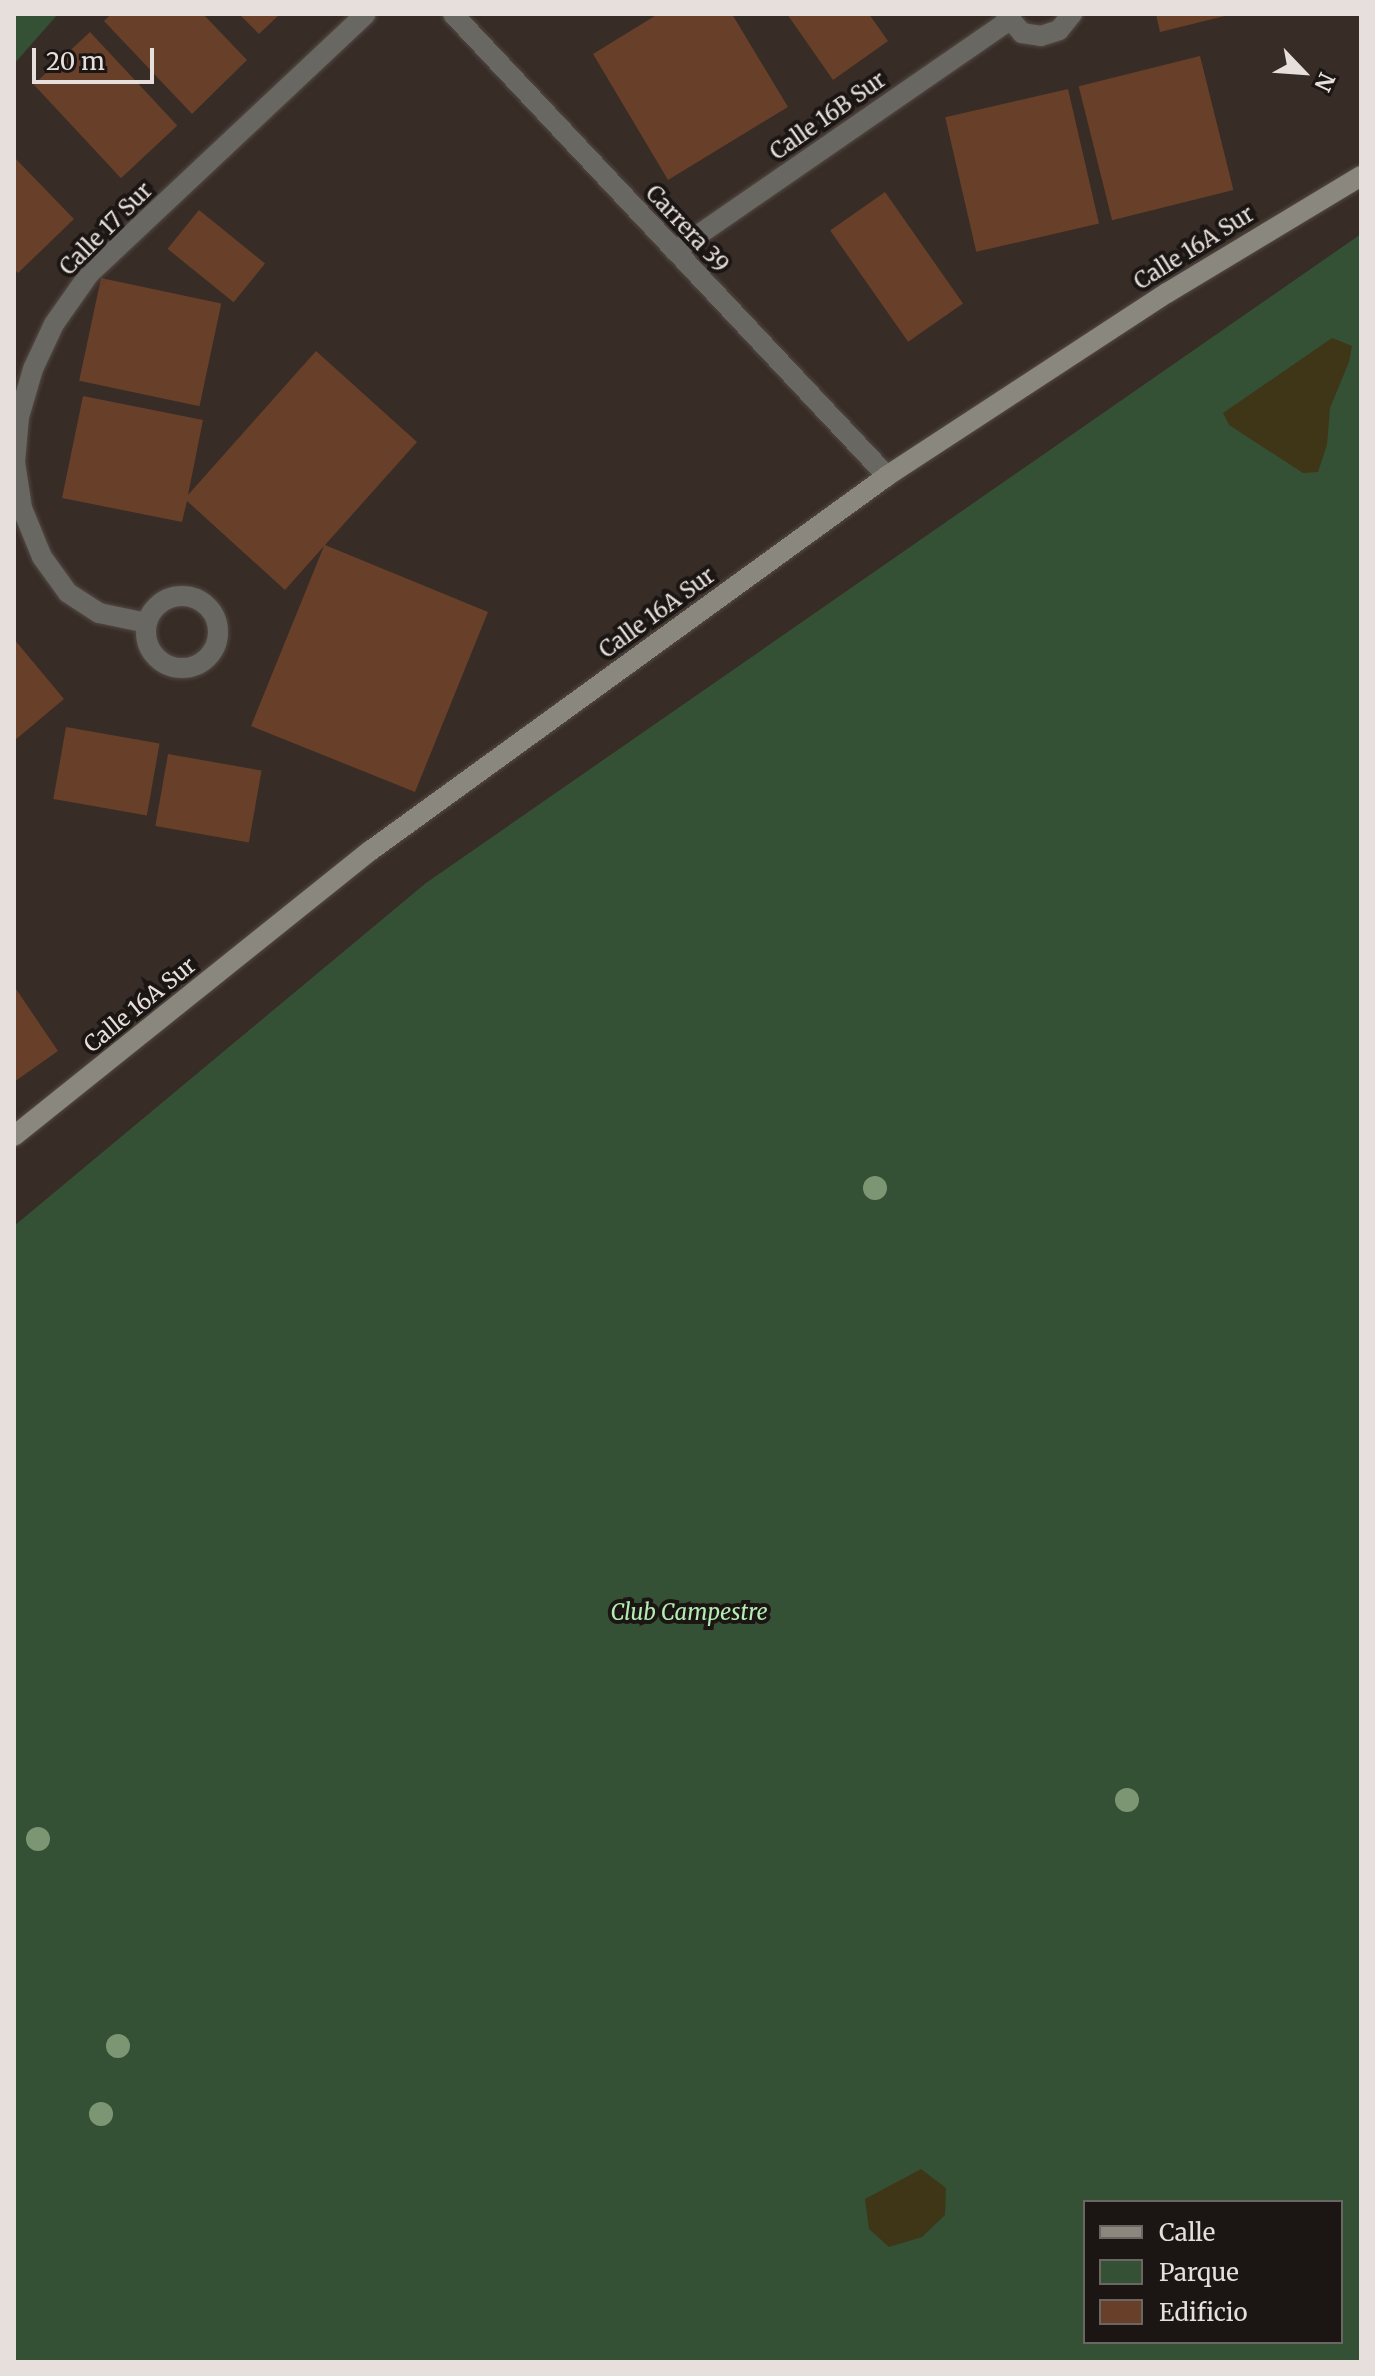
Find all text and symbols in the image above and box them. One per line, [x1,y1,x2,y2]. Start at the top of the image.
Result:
scale bar [36,32,158,82]
north arrow [1263,32,1343,112]
text: 20 m [46,46,105,77]
street label: Calle 16B Sur [765,66,891,166]
text: N [1308,68,1341,96]
street label: Calle 17 Sur [54,177,158,281]
street label: Carrera 39 [640,180,734,278]
street label: Calle 16A Sur [1129,201,1259,295]
street label: Calle 16A Sur [594,562,720,664]
street label: Calle 16A Sur [79,952,201,1058]
park label: Club Campestre [610,1600,768,1626]
legend [1083,2200,1343,2344]
text: Calle [1159,2217,1215,2248]
text: Parque [1159,2257,1239,2288]
text: Edificio [1159,2297,1247,2328]

